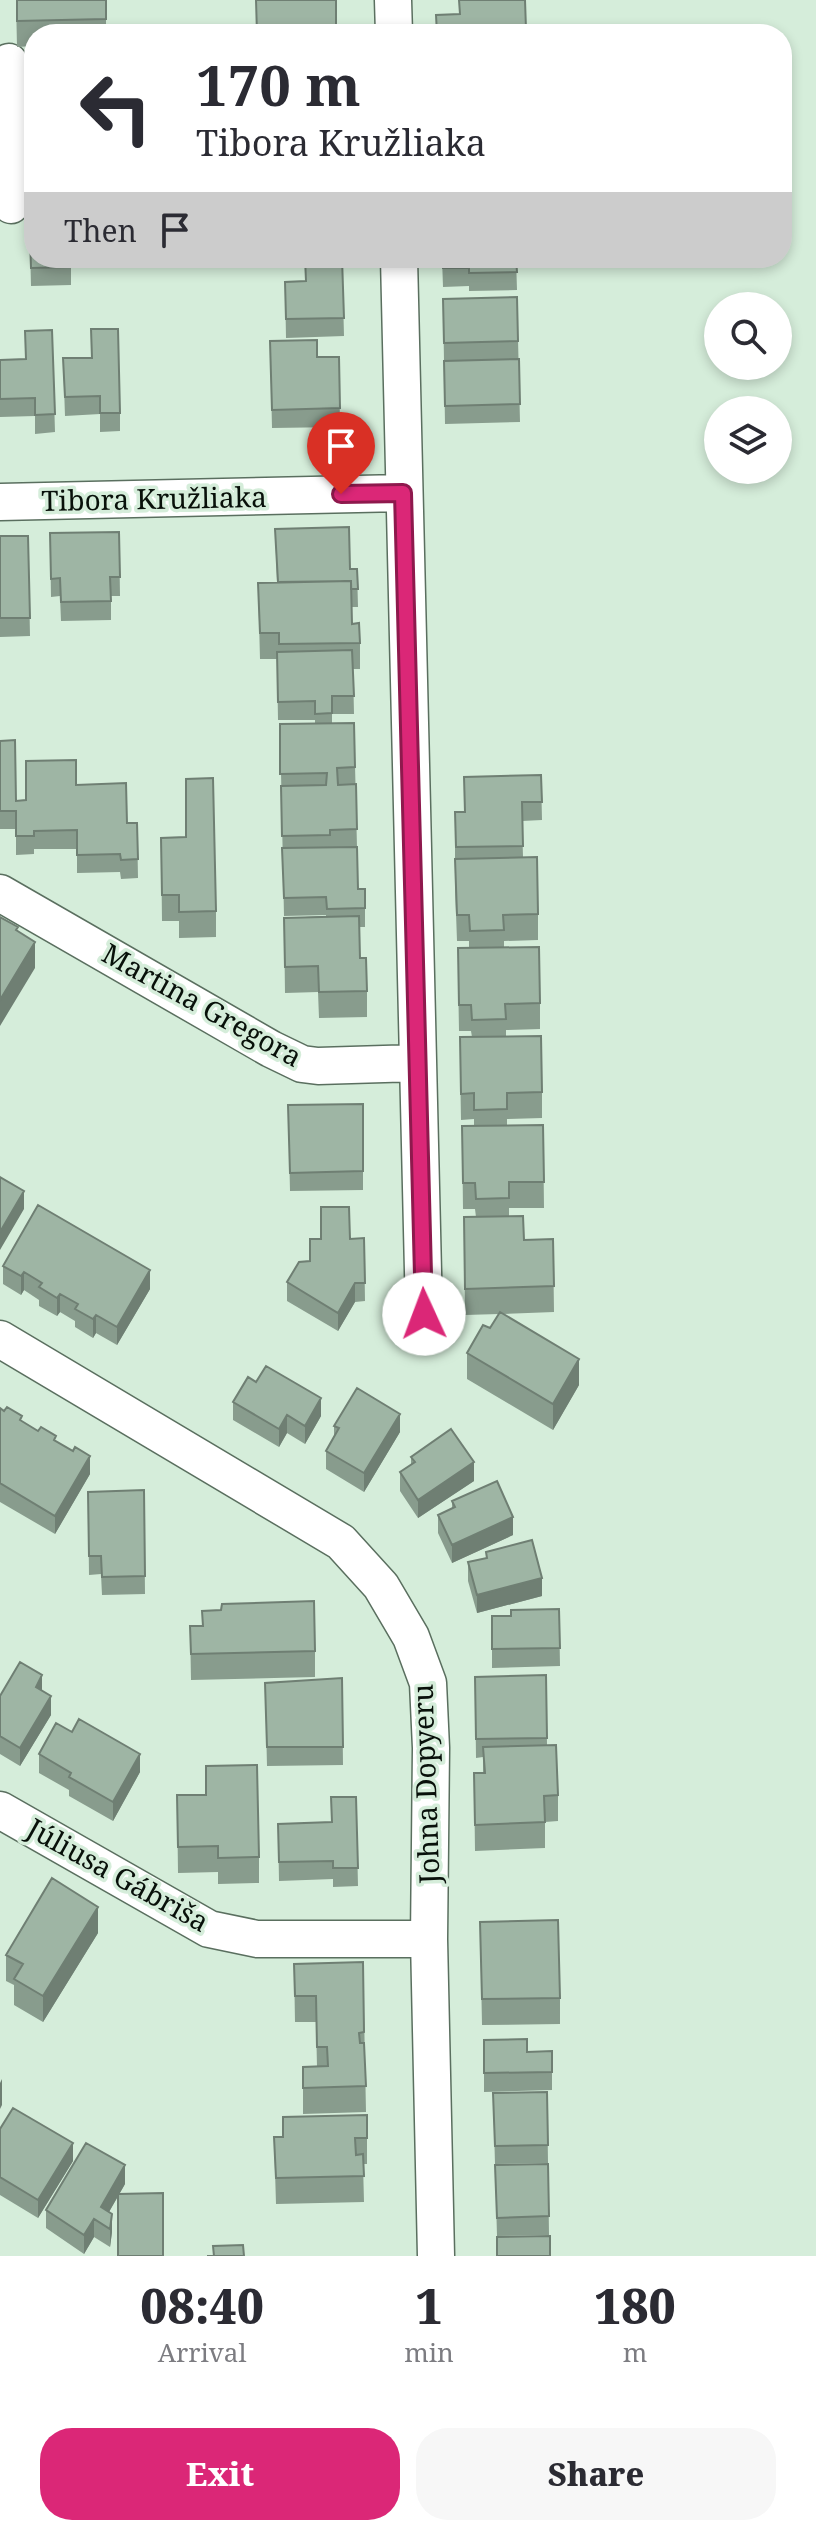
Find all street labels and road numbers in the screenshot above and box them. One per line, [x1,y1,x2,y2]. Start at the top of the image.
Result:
street label: Tibora Kružliaka [41,477,267,519]
street label: Martina Gregora [96,933,309,1075]
street label: Johna Dopyeru [403,1683,448,1886]
street label: Júliusa Gábriša [20,1808,216,1940]

